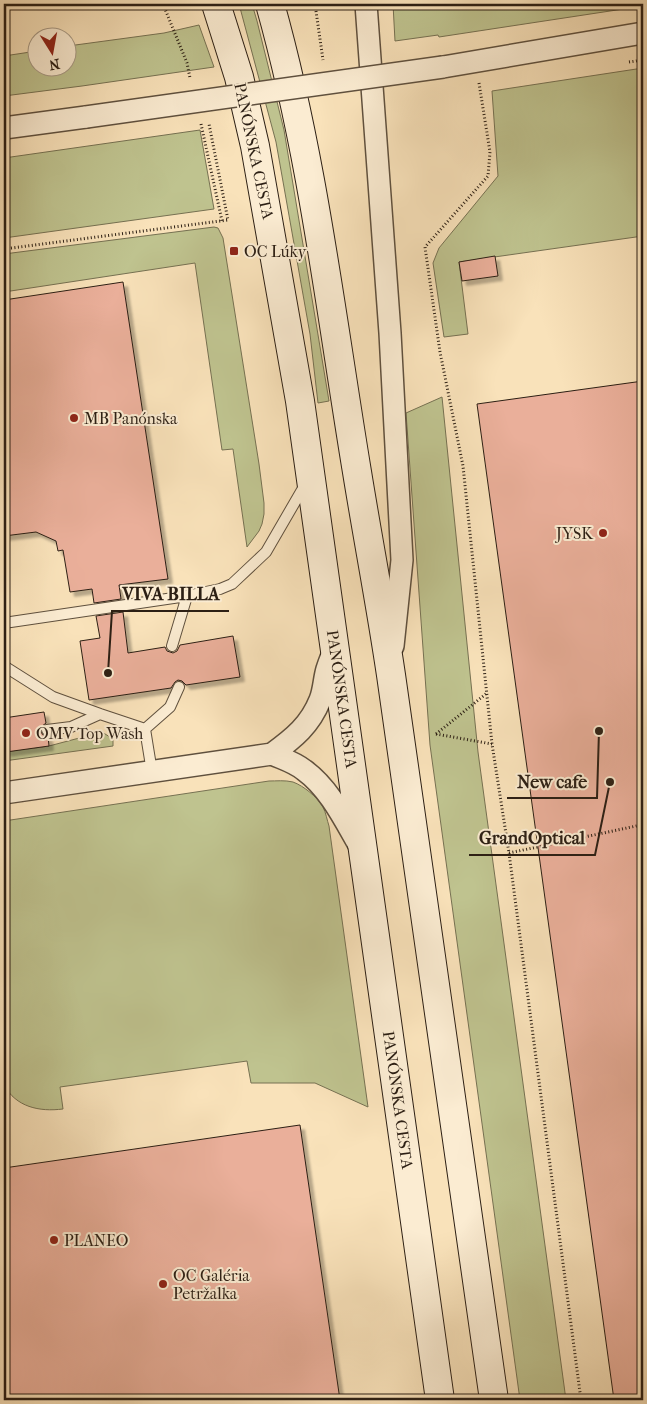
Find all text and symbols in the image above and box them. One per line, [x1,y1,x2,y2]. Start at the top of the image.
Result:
north arrow [28,28,78,78]
text: N [47,55,61,74]
street label: PANÓNSKA CESTA [230,81,279,222]
place label: OC Lúky [244,242,307,261]
marker: OC Lúky [228,245,240,257]
place label: MB Panónska [84,409,178,428]
marker: MB Panónska [68,412,80,424]
place label: JYSK [554,524,594,543]
marker: JYSK [597,527,609,539]
callout: VIVA BILLA [112,578,229,611]
text: VIVA BILLA [121,584,221,605]
street label: PANÓNSKA CESTA [323,629,362,770]
place label: OMV Top Wash [36,724,143,743]
marker: OMV Top Wash [20,727,32,739]
callout: New cafe [507,765,597,798]
text: New cafe [517,772,587,793]
callout: GrandOptical [469,822,595,855]
text: GrandOptical [479,828,586,849]
street label: PANÓNSKA CESTA [379,1030,418,1171]
place label: PLANEO [64,1231,128,1250]
marker: PLANEO [48,1234,60,1246]
place label: OC Galéria Petržalka [173,1266,250,1303]
marker: OC Galéria Petržalka [157,1278,169,1290]

